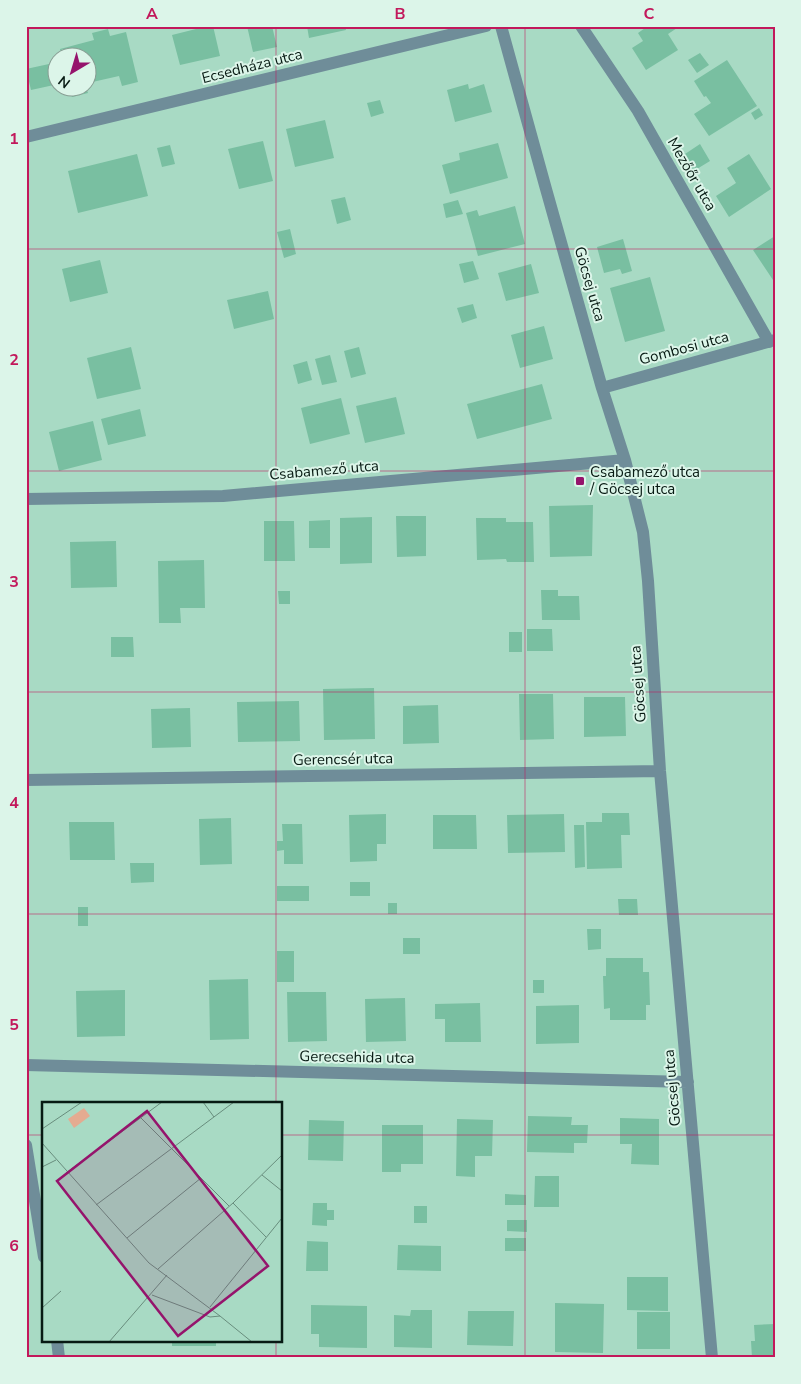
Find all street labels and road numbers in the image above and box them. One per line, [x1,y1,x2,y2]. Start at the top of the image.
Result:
street label: Ecsedháza utca [200,44,304,88]
street label: Mezőőr utca [663,134,721,214]
street label: Göcsej utca [570,244,610,324]
street label: Gombosi utca [637,326,731,370]
street label: Csabamező utca [268,455,380,485]
street label: Göcsej utca [625,645,651,723]
street label: Gerencsér utca [293,748,393,770]
street label: Gerecsehida utca [299,1046,415,1068]
street label: Göcsej utca [659,1049,685,1127]

